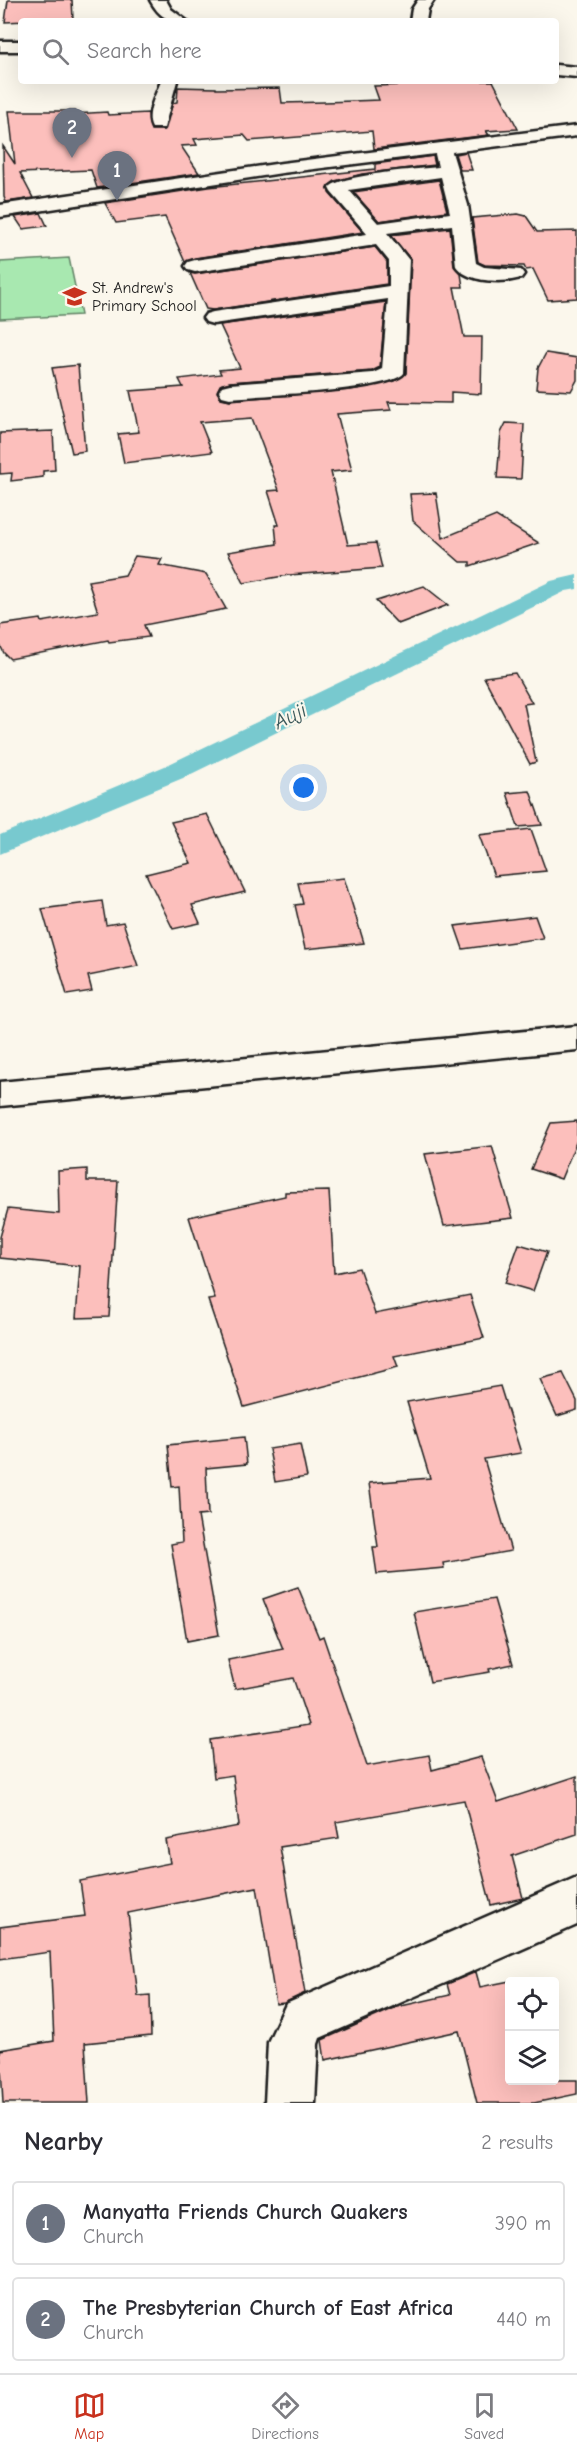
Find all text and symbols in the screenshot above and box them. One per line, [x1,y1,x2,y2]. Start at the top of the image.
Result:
search box [18,18,559,84]
icon: search [39,35,72,68]
text: Search here [87,38,202,64]
pin: 2 [52,108,92,158]
pin: 1 [98,152,136,201]
place label: St. Andrew's Primary School [92,279,197,315]
school or university icon: St. Andrew's Primary School [61,284,87,310]
water label: Auji [269,698,311,735]
your location [289,773,318,802]
map controls [505,1977,559,2085]
button: locate [505,1977,559,2031]
button: layers [505,2031,559,2085]
text: Nearby [24,2127,103,2157]
text: 2 results [481,2131,553,2154]
text: Manyatta Friends Church Quakers [83,2199,408,2225]
text: 1 [42,2212,49,2235]
text: 390 m [495,2212,551,2235]
text: Church [83,2225,144,2248]
text: The Presbyterian Church of East Africa [83,2295,453,2321]
text: 2 [41,2308,50,2331]
text: 440 m [496,2308,551,2331]
text: Church [83,2321,144,2344]
tab: Map [73,2389,106,2443]
tab: Directions [251,2389,319,2443]
tab: Saved [464,2389,504,2443]

